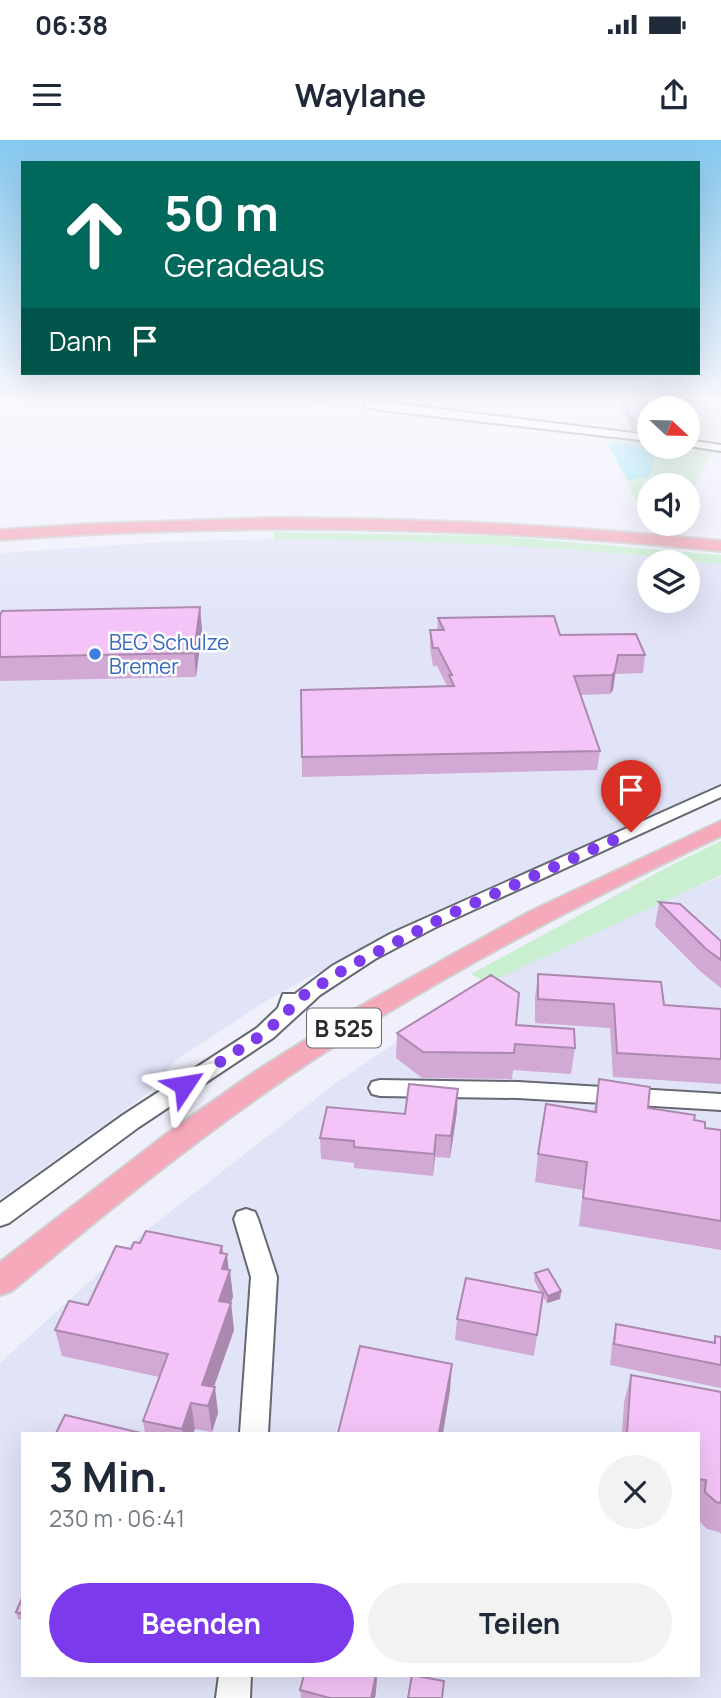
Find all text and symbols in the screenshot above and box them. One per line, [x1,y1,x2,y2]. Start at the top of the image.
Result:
text: 06:38 [35,7,108,43]
text: Waylane [295,73,426,117]
icon: menu [28,76,66,114]
icon: share [655,76,693,114]
text: 50 m [164,179,279,246]
icon: ahead [49,189,140,280]
text: Geradeaus [164,243,325,287]
icon: arrive [126,322,164,360]
text: Dann [49,323,112,359]
north arrow [637,396,700,458]
map controls [637,396,700,613]
button: sound [637,473,700,536]
button: layers [637,550,700,613]
place label: BEG Schulze Bremer [109,628,229,680]
marker: BEG Schulze Bremer [87,646,103,662]
pin [601,760,661,832]
icon: arrive [612,771,650,809]
road number: B 525 [307,1008,381,1048]
position arrow [147,1048,221,1122]
text: 3 Min. [49,1447,169,1505]
button: close [598,1455,672,1529]
text: 230 m · 06:41 [49,1502,185,1534]
button: Beenden [49,1583,354,1663]
button: Teilen [368,1583,672,1663]

